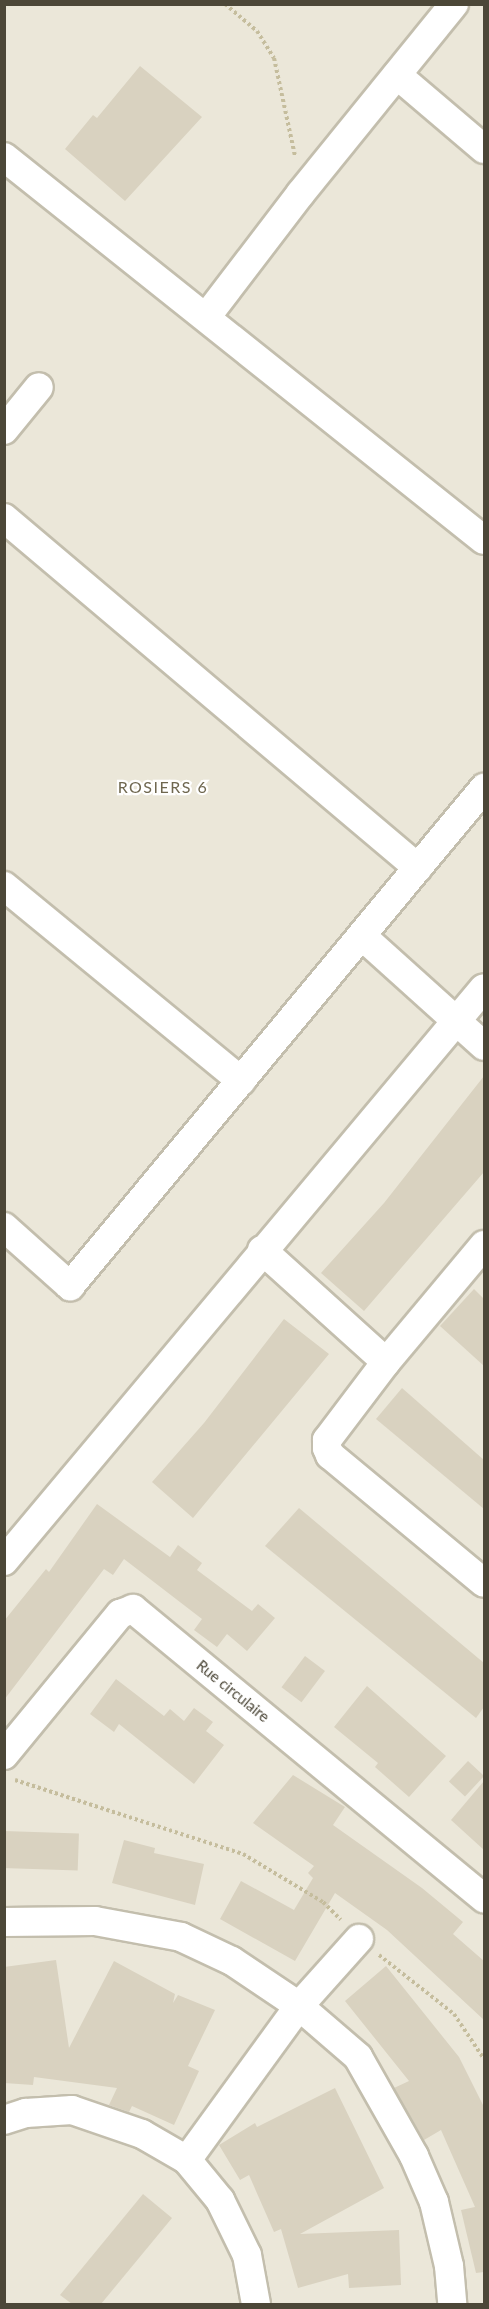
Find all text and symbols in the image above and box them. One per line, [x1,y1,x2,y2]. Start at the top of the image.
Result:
district label: ROSIERS 6 [118,777,208,797]
street label: Rue circulaire [193,1656,273,1726]

